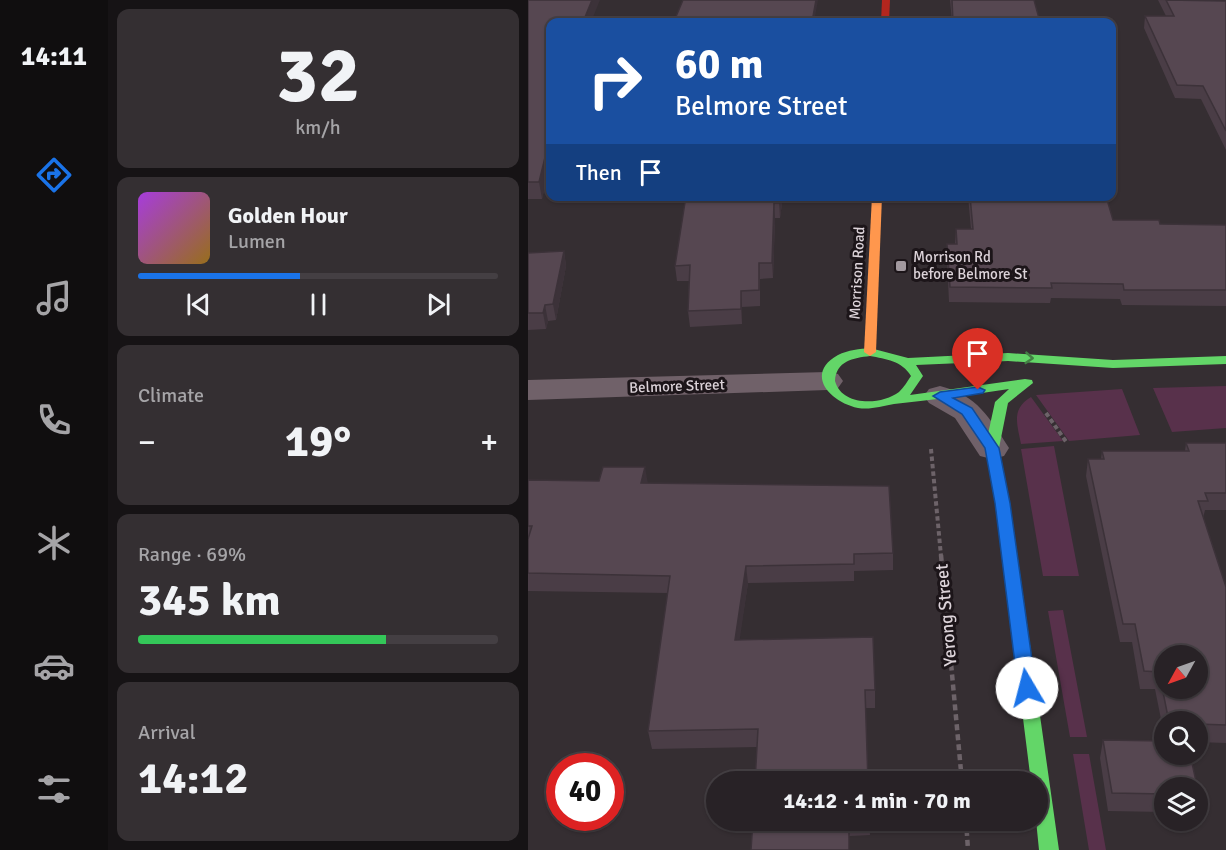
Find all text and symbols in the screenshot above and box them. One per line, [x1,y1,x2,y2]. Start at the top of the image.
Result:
text: 32 [276,28,360,124]
text: 60 m [675,39,764,90]
text: 14:11 [21,40,87,73]
icon: right [576,42,654,120]
text: Belmore Street [675,90,848,123]
text: km/h [295,115,341,140]
icon: directions [33,154,75,196]
icon: arrive [634,156,667,189]
text: Then [576,159,622,186]
text: Golden Hour [228,202,348,229]
street label: Morrison Road [846,226,868,320]
text: Lumen [228,229,286,254]
place label: Morrison Rd before Belmore St [913,248,1028,283]
marker: Morrison Rd before Belmore St [894,259,908,273]
icon: music [33,277,75,319]
icon: previous [182,288,215,321]
icon: pause [302,288,335,321]
icon: next [422,288,455,321]
pin [952,328,1003,390]
icon: arrive [961,337,994,370]
one-way arrow [1025,352,1034,365]
street label: Belmore Street [629,375,725,397]
text: Climate [138,383,204,408]
icon: phone [33,399,75,441]
text: 19° [285,414,351,469]
text: − [138,422,156,463]
text: + [480,422,498,463]
icon: climate [33,522,75,564]
text: Range · 69% [138,542,246,567]
street label: Yerong Street [931,563,961,667]
text: 345 km [138,573,281,628]
icon: car [33,645,75,687]
north arrow [1154,645,1208,699]
map controls [1154,645,1208,831]
position arrow [995,656,1059,720]
button: search [1154,711,1208,765]
text: Arrival [138,720,196,745]
text: 14:12 [138,751,248,806]
speed limit sign: 40 [546,753,624,831]
icon: filters [33,768,75,810]
button: layers [1154,777,1208,831]
text: 14:12 · 1 min · 70 m [783,787,971,814]

